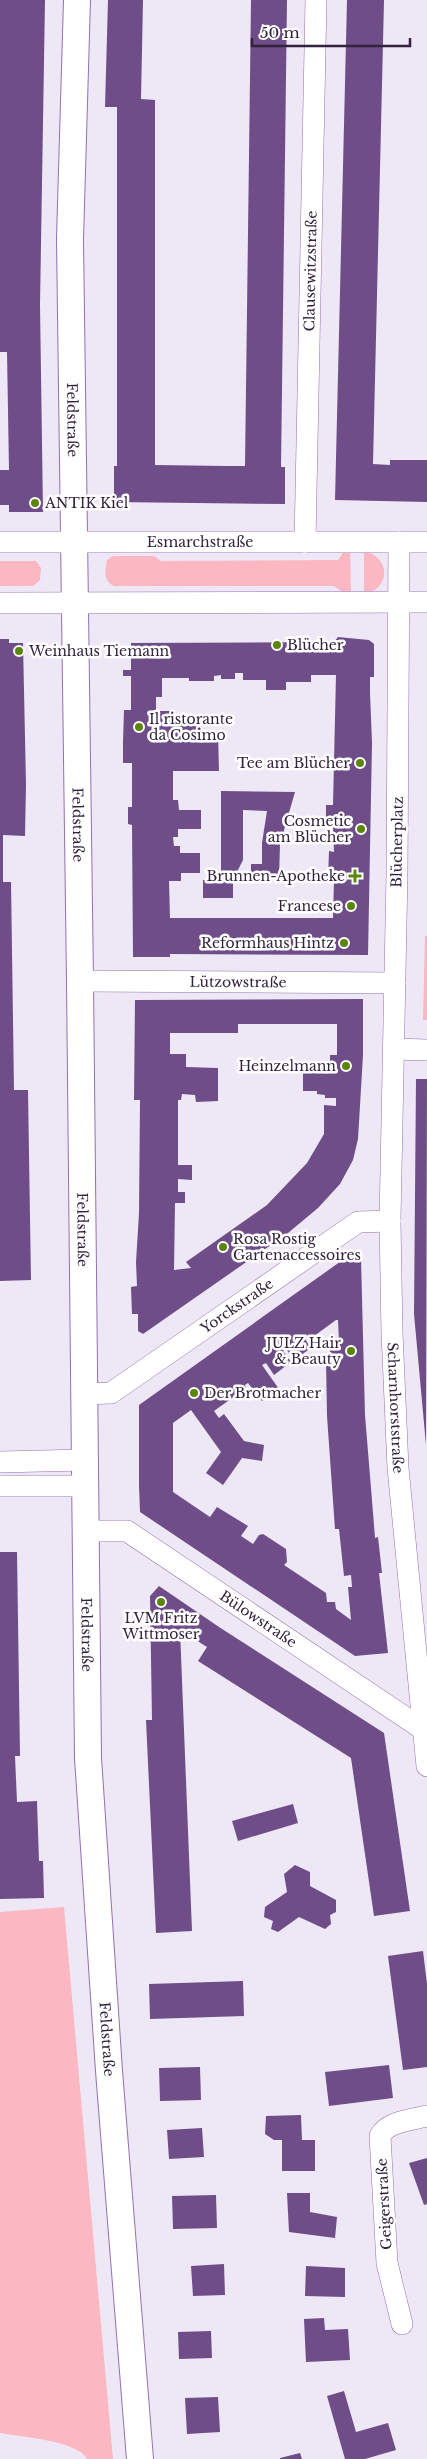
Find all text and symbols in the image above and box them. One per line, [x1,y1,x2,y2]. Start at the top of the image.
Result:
scale bar [252,15,410,47]
text: 50 m [260,23,300,42]
street label: Clausewitzstraße [300,211,321,332]
street label: Feldstraße [63,382,82,457]
place label: ANTIK Kiel [44,494,129,512]
marker: ANTIK Kiel [29,497,41,509]
street label: Esmarchstraße [147,533,253,551]
place label: Blücher [287,636,344,654]
marker: Blücher [271,639,283,651]
place label: Weinhaus Tiemann [28,642,170,660]
marker: Weinhaus Tiemann [13,645,25,657]
place label: Il ristorante da Cosimo [149,710,233,744]
marker: Il ristorante da Cosimo [133,721,145,733]
place label: Tee am Blücher [237,754,350,772]
marker: Tee am Blücher [354,757,366,769]
street label: Feldstraße [68,787,87,862]
street label: Blücherplatz [387,796,407,888]
place label: Cosmetic am Blücher [268,812,351,846]
marker: Cosmetic am Blücher [355,823,367,835]
place label: Brunnen-Apotheke [206,867,345,885]
marker: Brunnen-Apotheke [349,870,361,882]
place label: Francese [278,897,341,915]
marker: Francese [345,900,357,912]
place label: Reformhaus Hintz [201,934,334,952]
marker: Reformhaus Hintz [338,937,350,949]
street label: Lützowstraße [189,973,287,991]
place label: Heinzelmann [239,1057,336,1075]
marker: Heinzelmann [340,1060,352,1072]
street label: Feldstraße [73,1192,92,1267]
place label: Rosa Rostig Gartenaccessoires [233,1230,361,1264]
marker: Rosa Rostig Gartenaccessoires [217,1241,229,1253]
street label: Yorckstraße [196,1275,277,1338]
place label: JULZ Hair & Beauty [264,1334,341,1368]
street label: Scharnhorststraße [383,1342,407,1474]
marker: JULZ Hair & Beauty [345,1345,357,1357]
place label: Der Brotmacher [204,1384,321,1402]
marker: Der Brotmacher [188,1387,200,1399]
street label: Bülowstraße [216,1587,300,1651]
marker: LVM Fritz Wittmoser [155,1596,167,1608]
street label: Feldstraße [77,1597,96,1672]
place label: LVM Fritz Wittmoser [122,1609,200,1643]
street label: Feldstraße [95,2001,118,2077]
street label: Geigerstraße [373,2158,395,2250]

